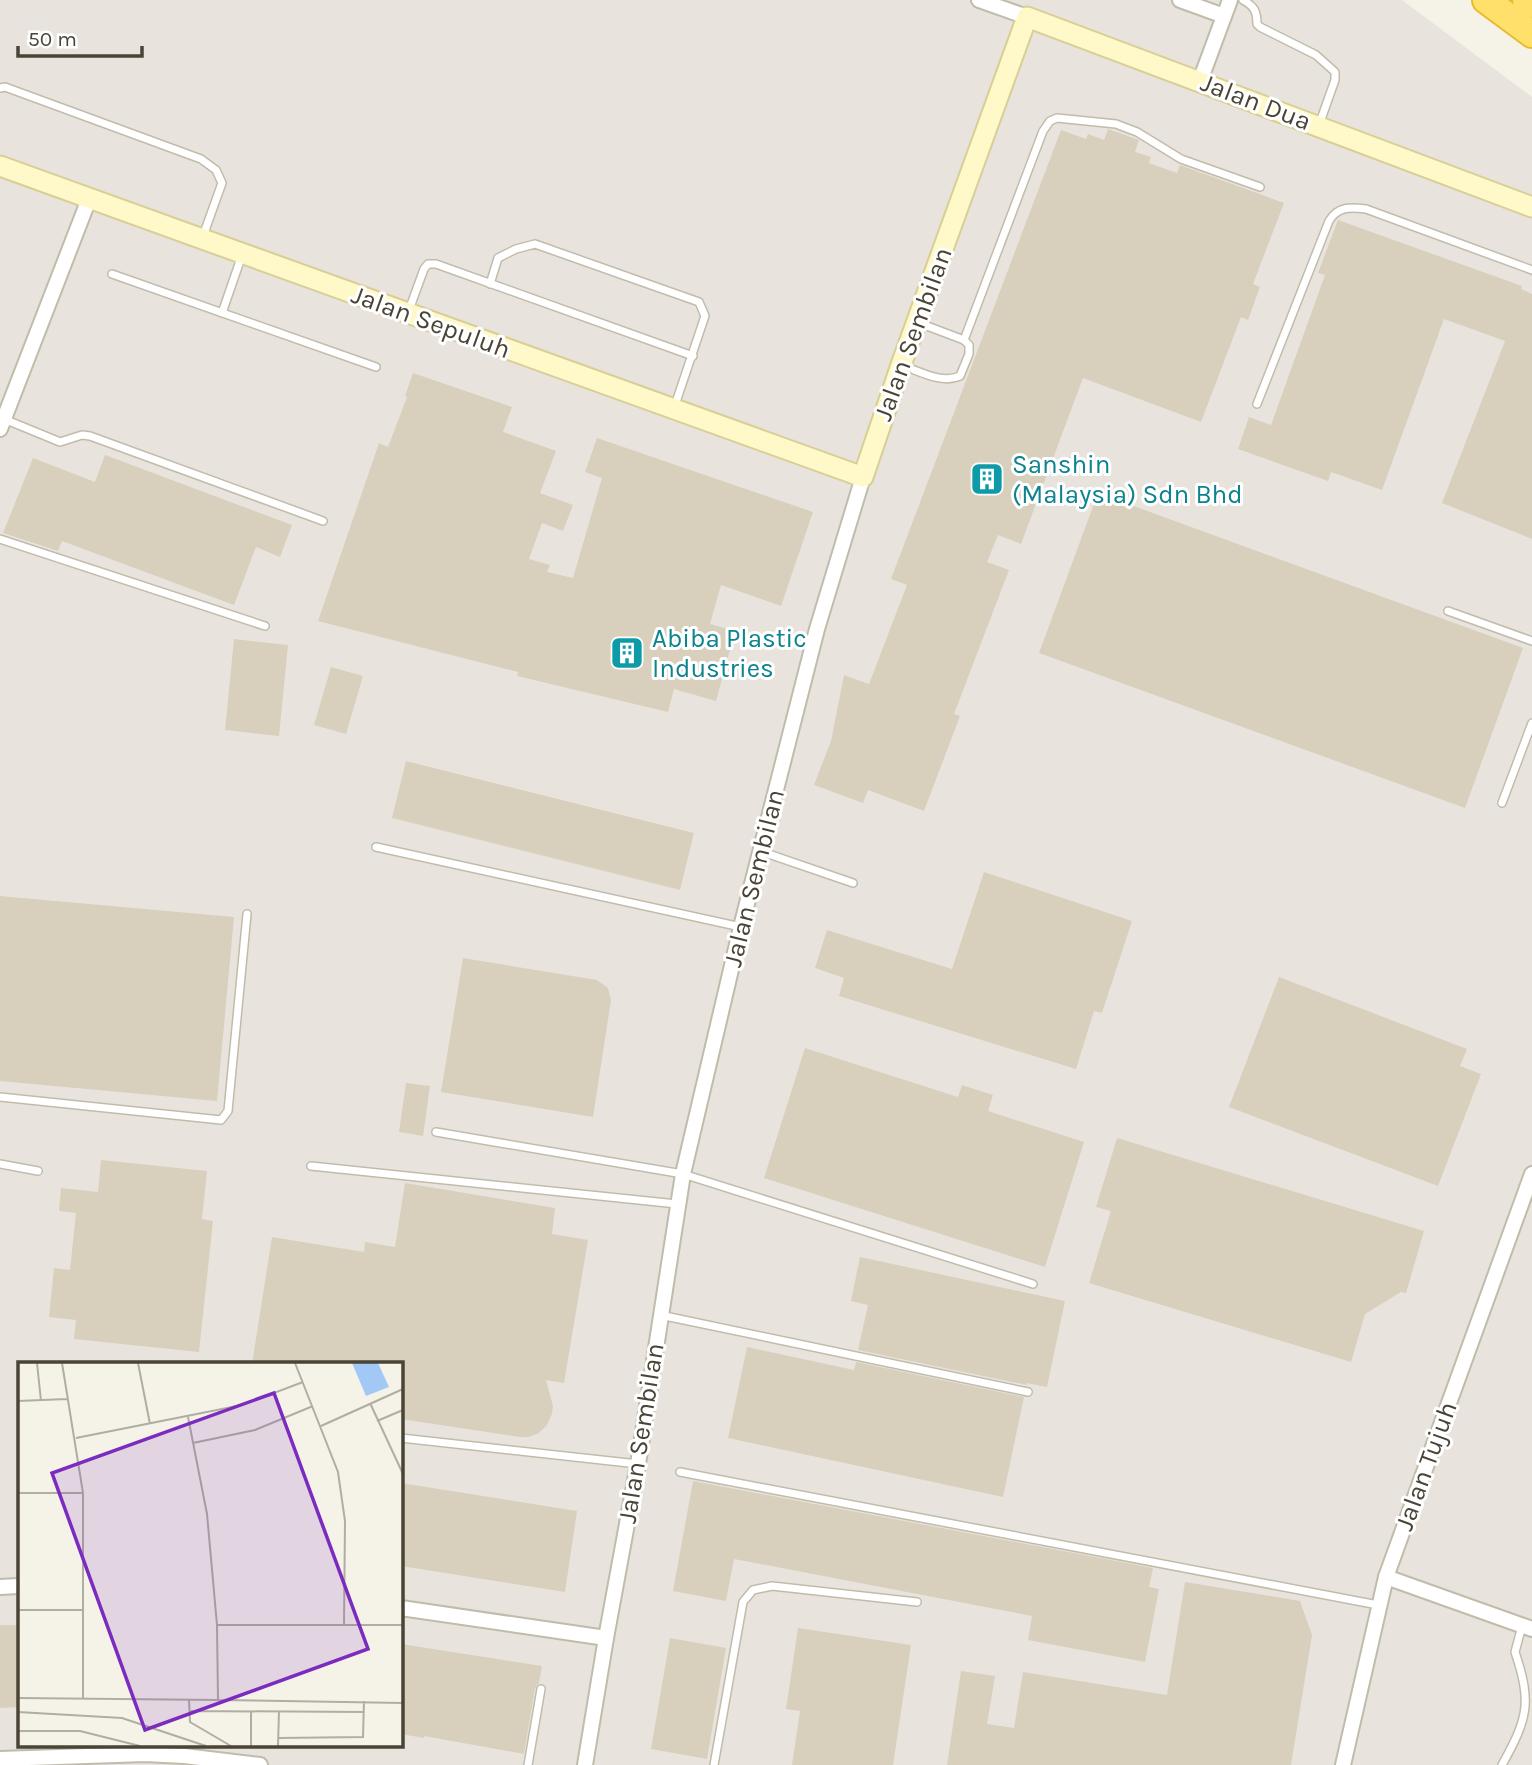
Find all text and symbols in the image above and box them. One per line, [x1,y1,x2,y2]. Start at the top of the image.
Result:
scale bar [18,14,142,58]
text: 50 m [28,27,77,51]
street label: Jalan Dua [1197,67,1315,137]
street label: Jalan Sembilan [867,243,959,425]
street label: Jalan Sepuluh [347,279,515,365]
place label: Sanshin (Malaysia) Sdn Bhd [1012,449,1243,510]
building icon: Sanshin (Malaysia) Sdn Bhd [968,460,1006,498]
place label: Abiba Plastic Industries [652,623,807,684]
building icon: Abiba Plastic Industries [608,634,646,672]
street label: Jalan Sembilan [717,786,791,970]
street label: Jalan Sembilan [611,1341,671,1525]
inset map [18,1362,402,1748]
street label: Jalan Tujuh [1388,1397,1464,1535]

